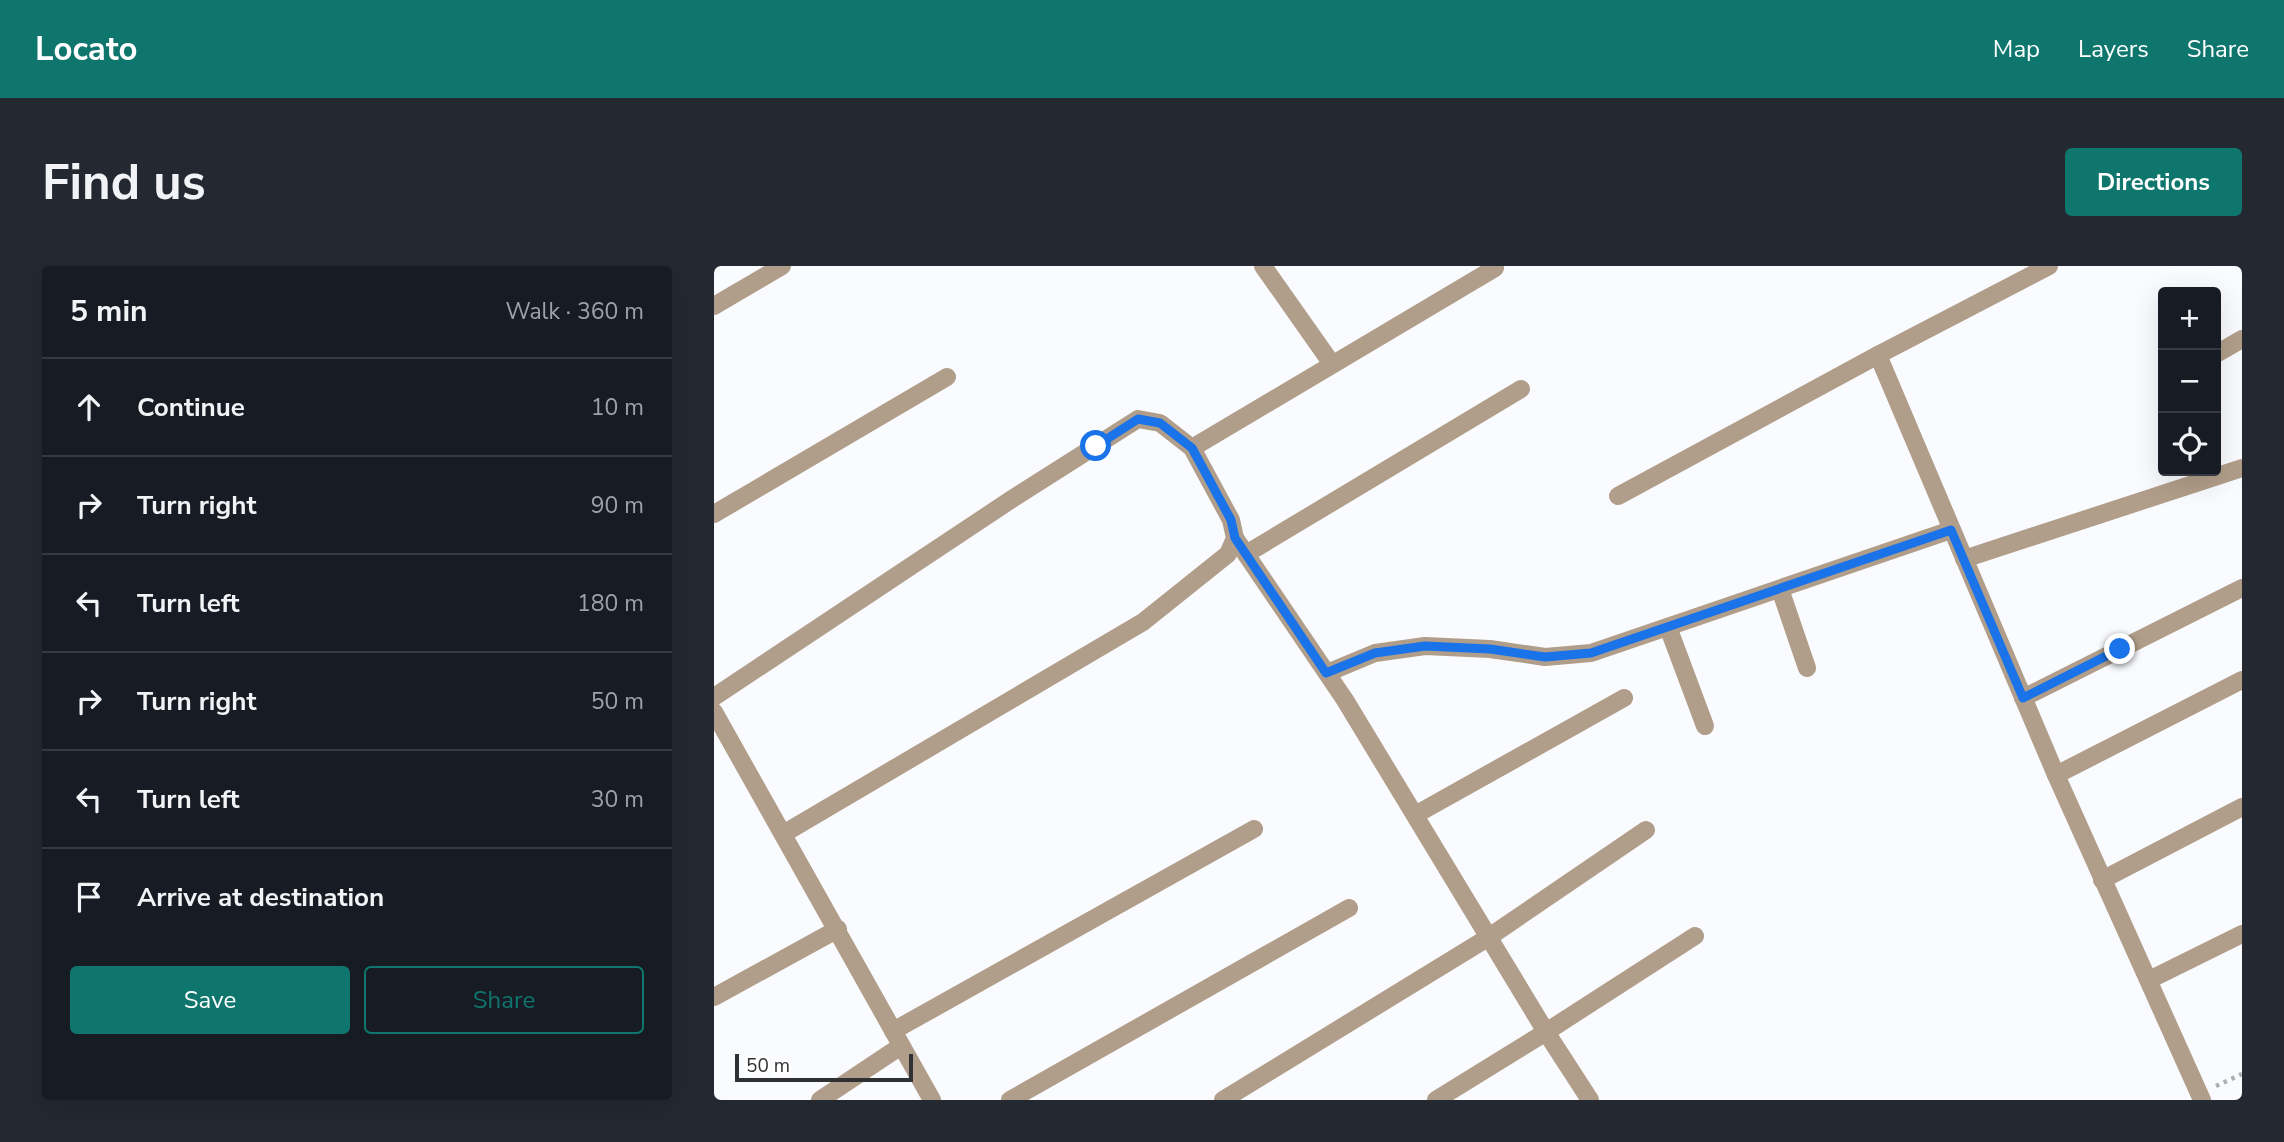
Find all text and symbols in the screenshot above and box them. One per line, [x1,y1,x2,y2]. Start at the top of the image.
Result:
text: Locato [35,27,137,72]
text: Map [1993,33,2040,65]
text: Layers [2078,33,2149,65]
text: Share [2187,33,2249,65]
button: Directions [2065,148,2242,216]
text: Find us [42,149,206,216]
map controls [2158,287,2221,476]
button: + [2158,287,2221,350]
text: 5 min [70,291,148,332]
text: Walk · 360 m [505,296,644,327]
button: − [2158,350,2221,413]
icon: ahead [70,388,108,426]
text: Continue [137,390,245,425]
text: 10 m [591,392,644,423]
button: locate [2158,413,2221,476]
route start [1080,430,1111,461]
icon: right [70,486,108,524]
text: Turn right [137,488,256,523]
text: 90 m [591,490,644,521]
icon: left [70,584,108,622]
text: Turn left [137,586,240,621]
text: 180 m [577,588,644,619]
route end [2104,633,2135,664]
icon: right [70,682,108,720]
text: Turn right [137,684,256,719]
text: 50 m [591,686,644,717]
icon: left [70,780,108,818]
text: Turn left [137,782,240,817]
text: 30 m [591,784,644,815]
icon: arrive [70,878,108,916]
text: Arrive at destination [137,880,384,915]
button: Save [70,966,350,1034]
button: Share [364,966,644,1034]
scale bar [735,1051,914,1083]
text: 50 m [746,1053,790,1079]

